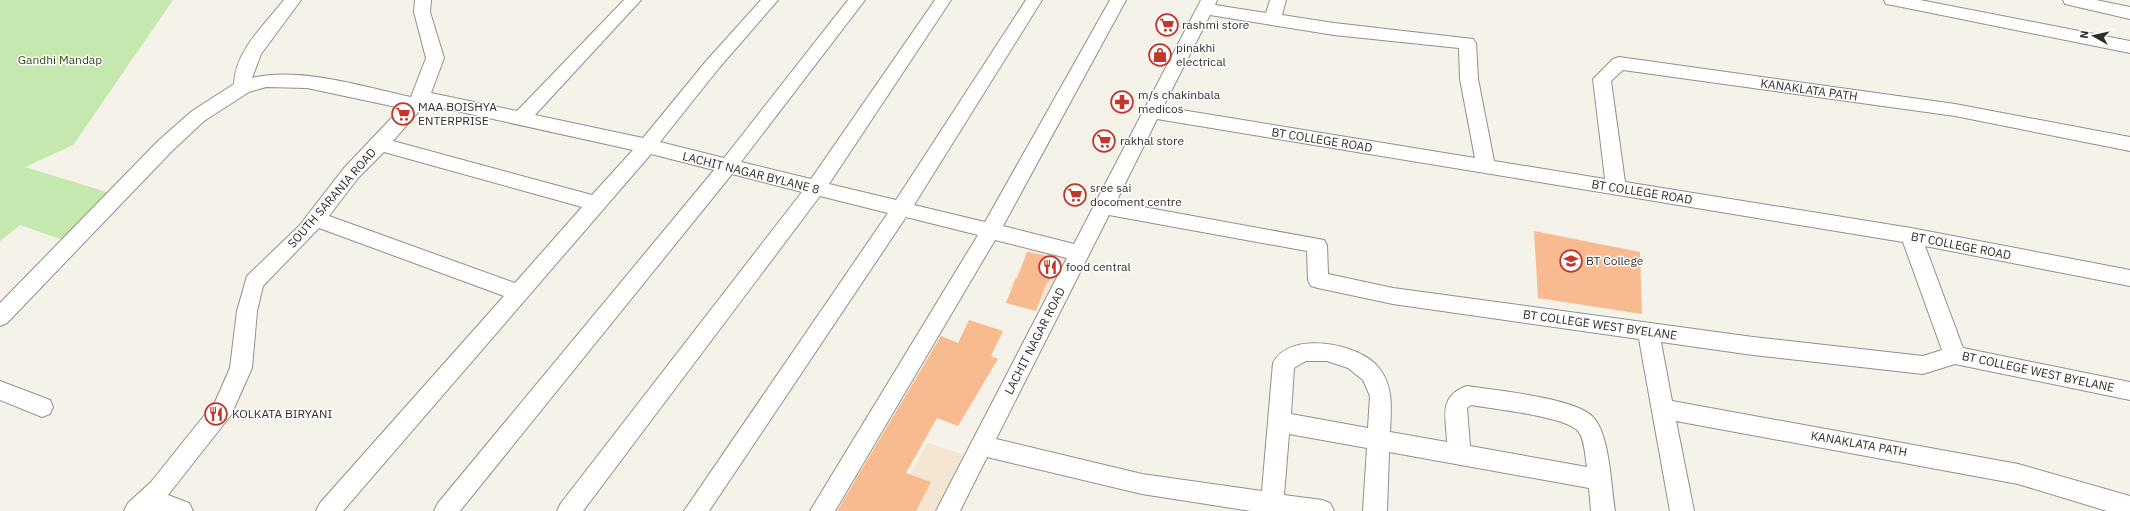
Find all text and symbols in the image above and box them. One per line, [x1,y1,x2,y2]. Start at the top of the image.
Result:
supermarket icon: rashmi store [1154,12,1180,38]
north arrow [2074,16,2114,56]
place label: rashmi store [1182,17,1250,32]
text: N [2077,30,2092,40]
place label: pinakhi electrical [1176,40,1226,69]
shop icon: pinakhi electrical [1147,42,1173,68]
park label: Gandhi Mandap [18,52,102,67]
street label: KANAKLATA PATH [1760,75,1859,104]
place label: m/s chakinbala medicos [1138,87,1221,116]
pharmacy icon: m/s chakinbala medicos [1109,89,1135,115]
place label: MAA BOISHYA ENTERPRISE [418,99,497,128]
supermarket icon: MAA BOISHYA ENTERPRISE [390,101,416,127]
street label: BT COLLEGE ROAD [1271,124,1374,155]
supermarket icon: rakhal store [1091,128,1117,154]
place label: rakhal store [1120,133,1184,148]
street label: SOUTH SARANIA ROAD [284,145,379,251]
street label: LACHIT NAGAR BYLANE 8 [681,148,821,197]
street label: BT COLLEGE ROAD [1591,176,1694,207]
place label: sree sai docoment centre [1090,180,1182,209]
supermarket icon: sree sai docoment centre [1062,182,1088,208]
street label: BT COLLEGE ROAD [1910,228,2013,263]
school or university icon: BT College [1558,248,1584,274]
place label: BT College [1586,253,1644,268]
restaurant icon: food central [1037,254,1063,280]
place label: food central [1066,259,1131,274]
street label: LACHIT NAGAR ROAD [1001,285,1068,397]
street label: BT COLLEGE WEST BYELANE [1522,306,1678,343]
street label: BT COLLEGE WEST BYELANE [1961,348,2116,395]
restaurant icon: KOLKATA BIRYANI [203,401,229,427]
place label: KOLKATA BIRYANI [232,406,332,421]
street label: KANAKLATA PATH [1810,428,1909,459]

